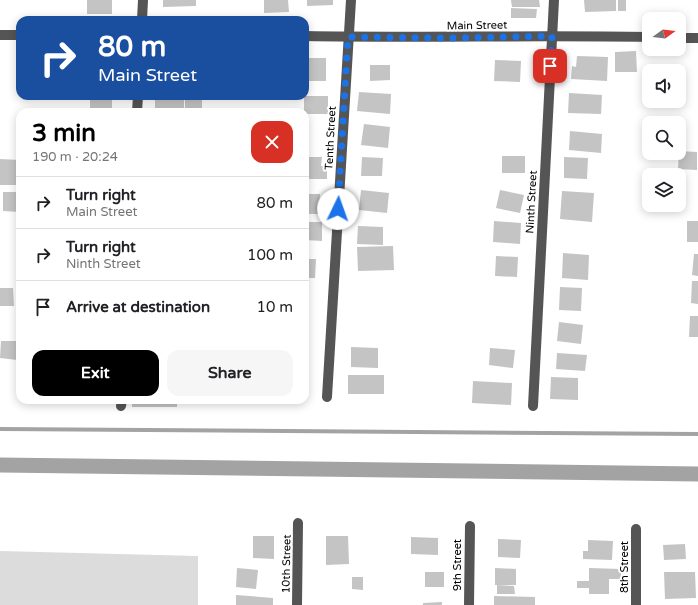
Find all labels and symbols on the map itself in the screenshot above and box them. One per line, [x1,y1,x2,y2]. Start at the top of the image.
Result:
north arrow [642,12,686,56]
street label: Main Street [447,18,507,33]
pin [533,49,567,83]
street label: Tenth Street [322,106,339,170]
street label: Ninth Street [523,170,540,234]
position arrow [317,188,359,230]
street label: 10th Street [279,534,294,594]
street label: 9th Street [451,539,464,591]
street label: 8th Street [618,541,631,593]

